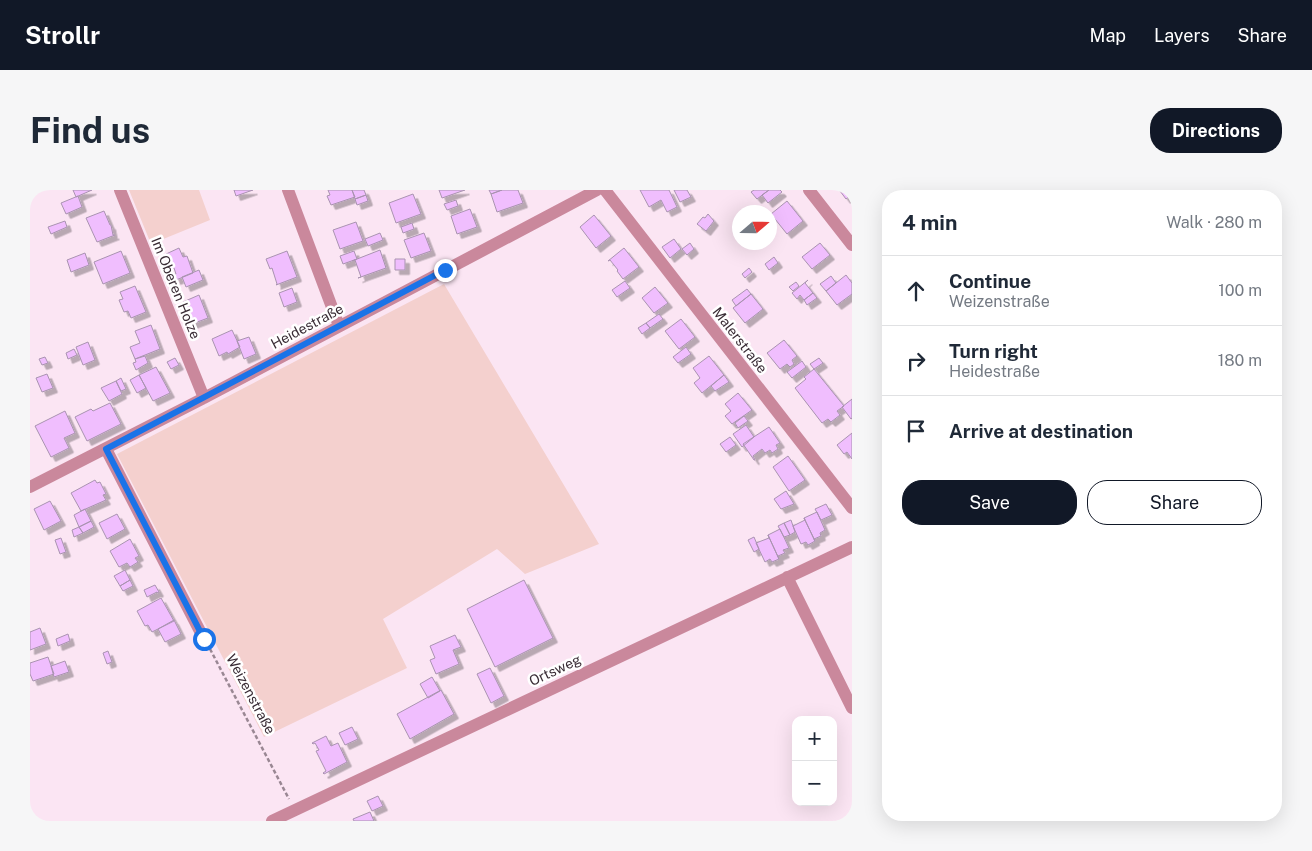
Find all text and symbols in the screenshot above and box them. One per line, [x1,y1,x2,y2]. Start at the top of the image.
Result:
text: Strollr [25,21,100,49]
text: Map [1090,25,1126,46]
text: Layers [1154,25,1210,46]
text: Share [1238,25,1287,46]
button: Directions [1150,108,1282,153]
text: Find us [30,110,150,151]
north arrow [732,205,777,250]
text: 4 min [902,210,957,235]
text: Walk · 280 m [1166,213,1262,232]
street label: Im Oberen Holze [148,235,204,341]
route end [434,259,457,282]
text: Continue [949,270,1031,292]
icon: ahead [902,277,930,305]
text: 100 m [1218,281,1262,300]
text: Weizenstraße [949,292,1050,311]
street label: Heidestraße [268,300,346,352]
street label: Malerstraße [709,304,771,376]
text: Turn right [949,340,1038,362]
icon: right [902,347,930,375]
text: 180 m [1218,351,1262,370]
text: Heidestraße [949,362,1040,381]
icon: arrive [902,417,930,445]
text: Arrive at destination [949,420,1133,442]
button: Save [902,480,1077,525]
button: Share [1087,480,1262,525]
route start [193,628,216,651]
street label: Weizenstraße [223,651,279,737]
street label: Ortsweg [527,651,584,689]
map controls [792,716,837,806]
button: + [792,716,837,761]
button: − [792,761,837,806]

